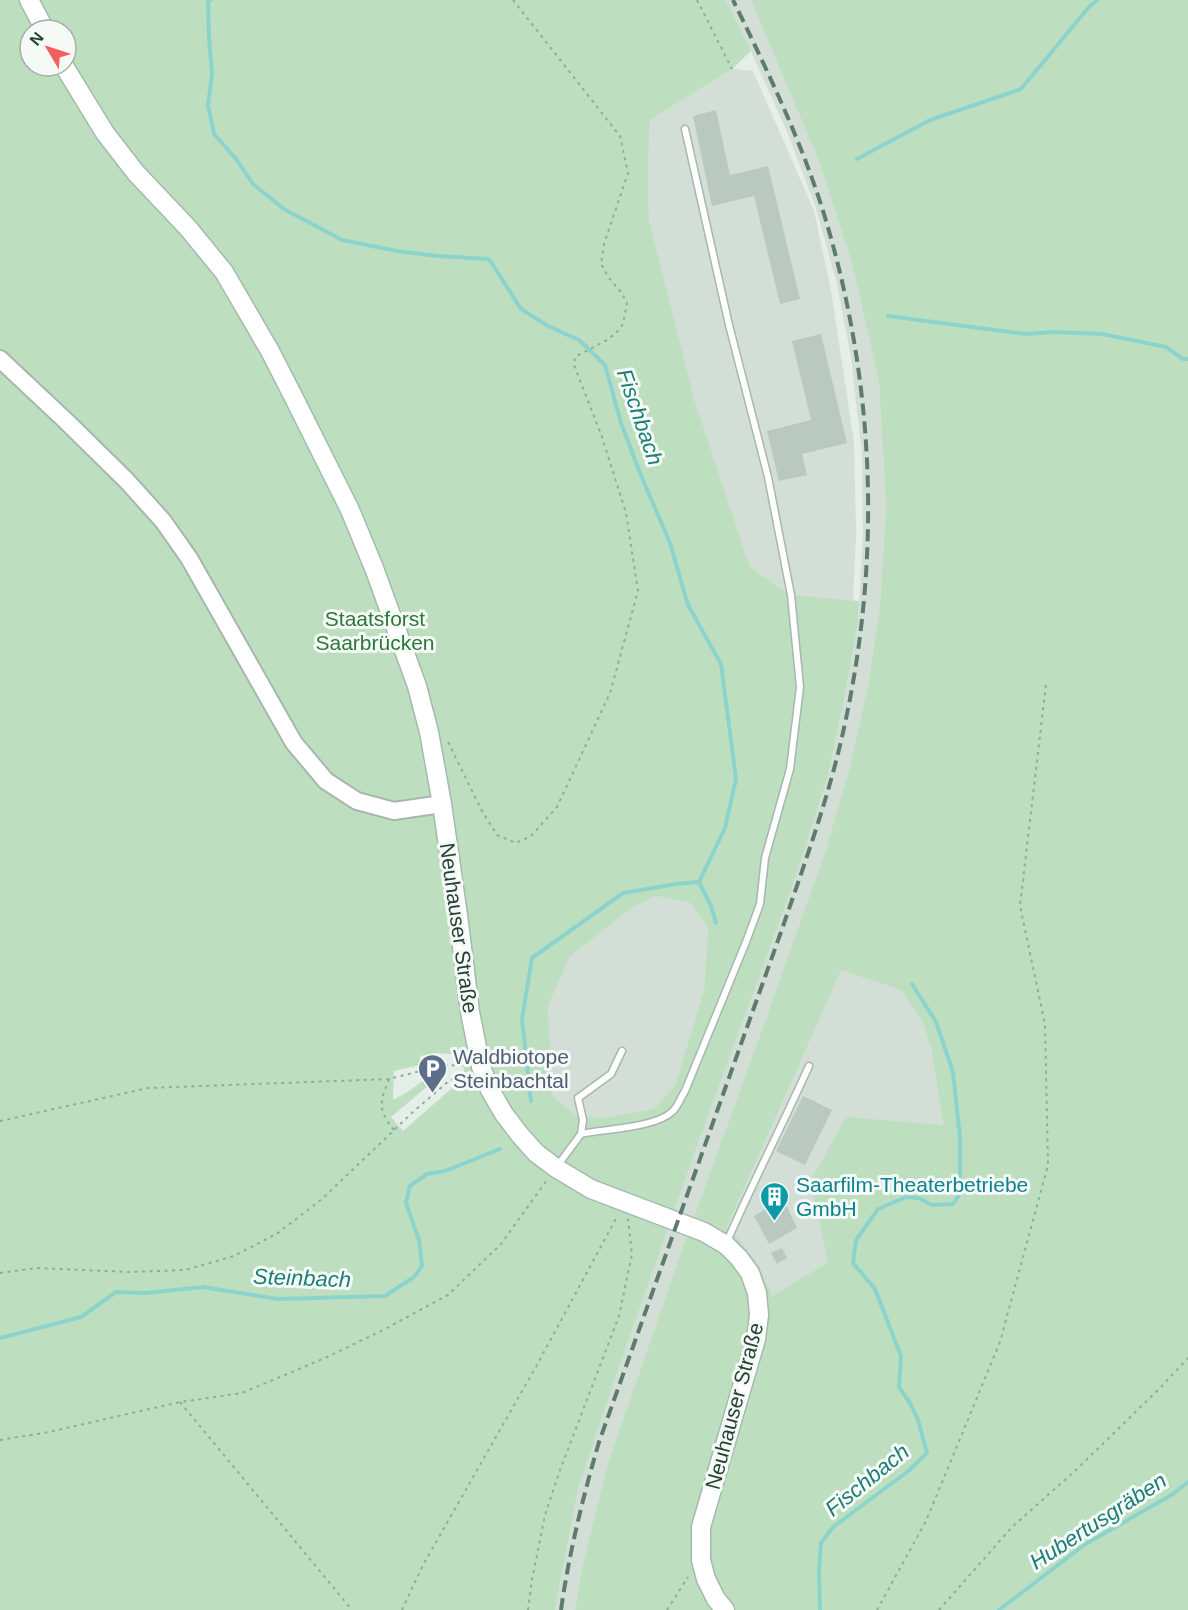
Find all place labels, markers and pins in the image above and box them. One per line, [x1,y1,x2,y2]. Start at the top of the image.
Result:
place label: Waldbiotope Steinbachtal [453,1045,569,1092]
parking icon: Waldbiotope Steinbachtal [416,1052,448,1094]
place label: Saarfilm-Theaterbetriebe GmbH [796,1173,1028,1220]
building icon: Saarfilm-Theaterbetriebe GmbH [759,1180,791,1222]

